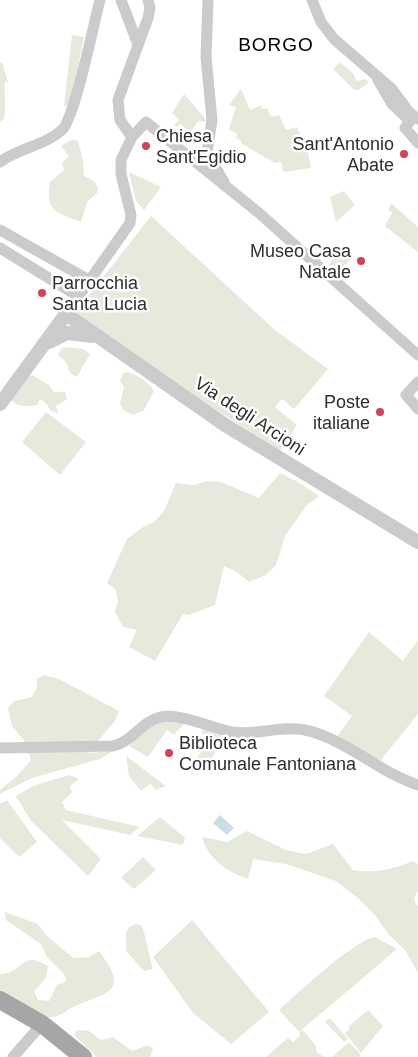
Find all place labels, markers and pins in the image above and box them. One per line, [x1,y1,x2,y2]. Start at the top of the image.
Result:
place label: Chiesa Sant'Egidio [156,126,247,167]
place label: Sant'Antonio Abate [292,134,394,175]
marker: Chiesa Sant'Egidio [140,140,152,152]
marker: Sant'Antonio Abate [398,148,410,160]
place label: Museo Casa Natale [250,241,352,282]
marker: Museo Casa Natale [355,255,367,267]
place label: Parrocchia Santa Lucia [52,273,148,314]
marker: Parrocchia Santa Lucia [36,287,48,299]
place label: Poste italiane [313,392,370,433]
marker: Poste italiane [374,406,386,418]
place label: Biblioteca Comunale Fantoniana [179,733,357,774]
marker: Biblioteca Comunale Fantoniana [163,747,175,759]

